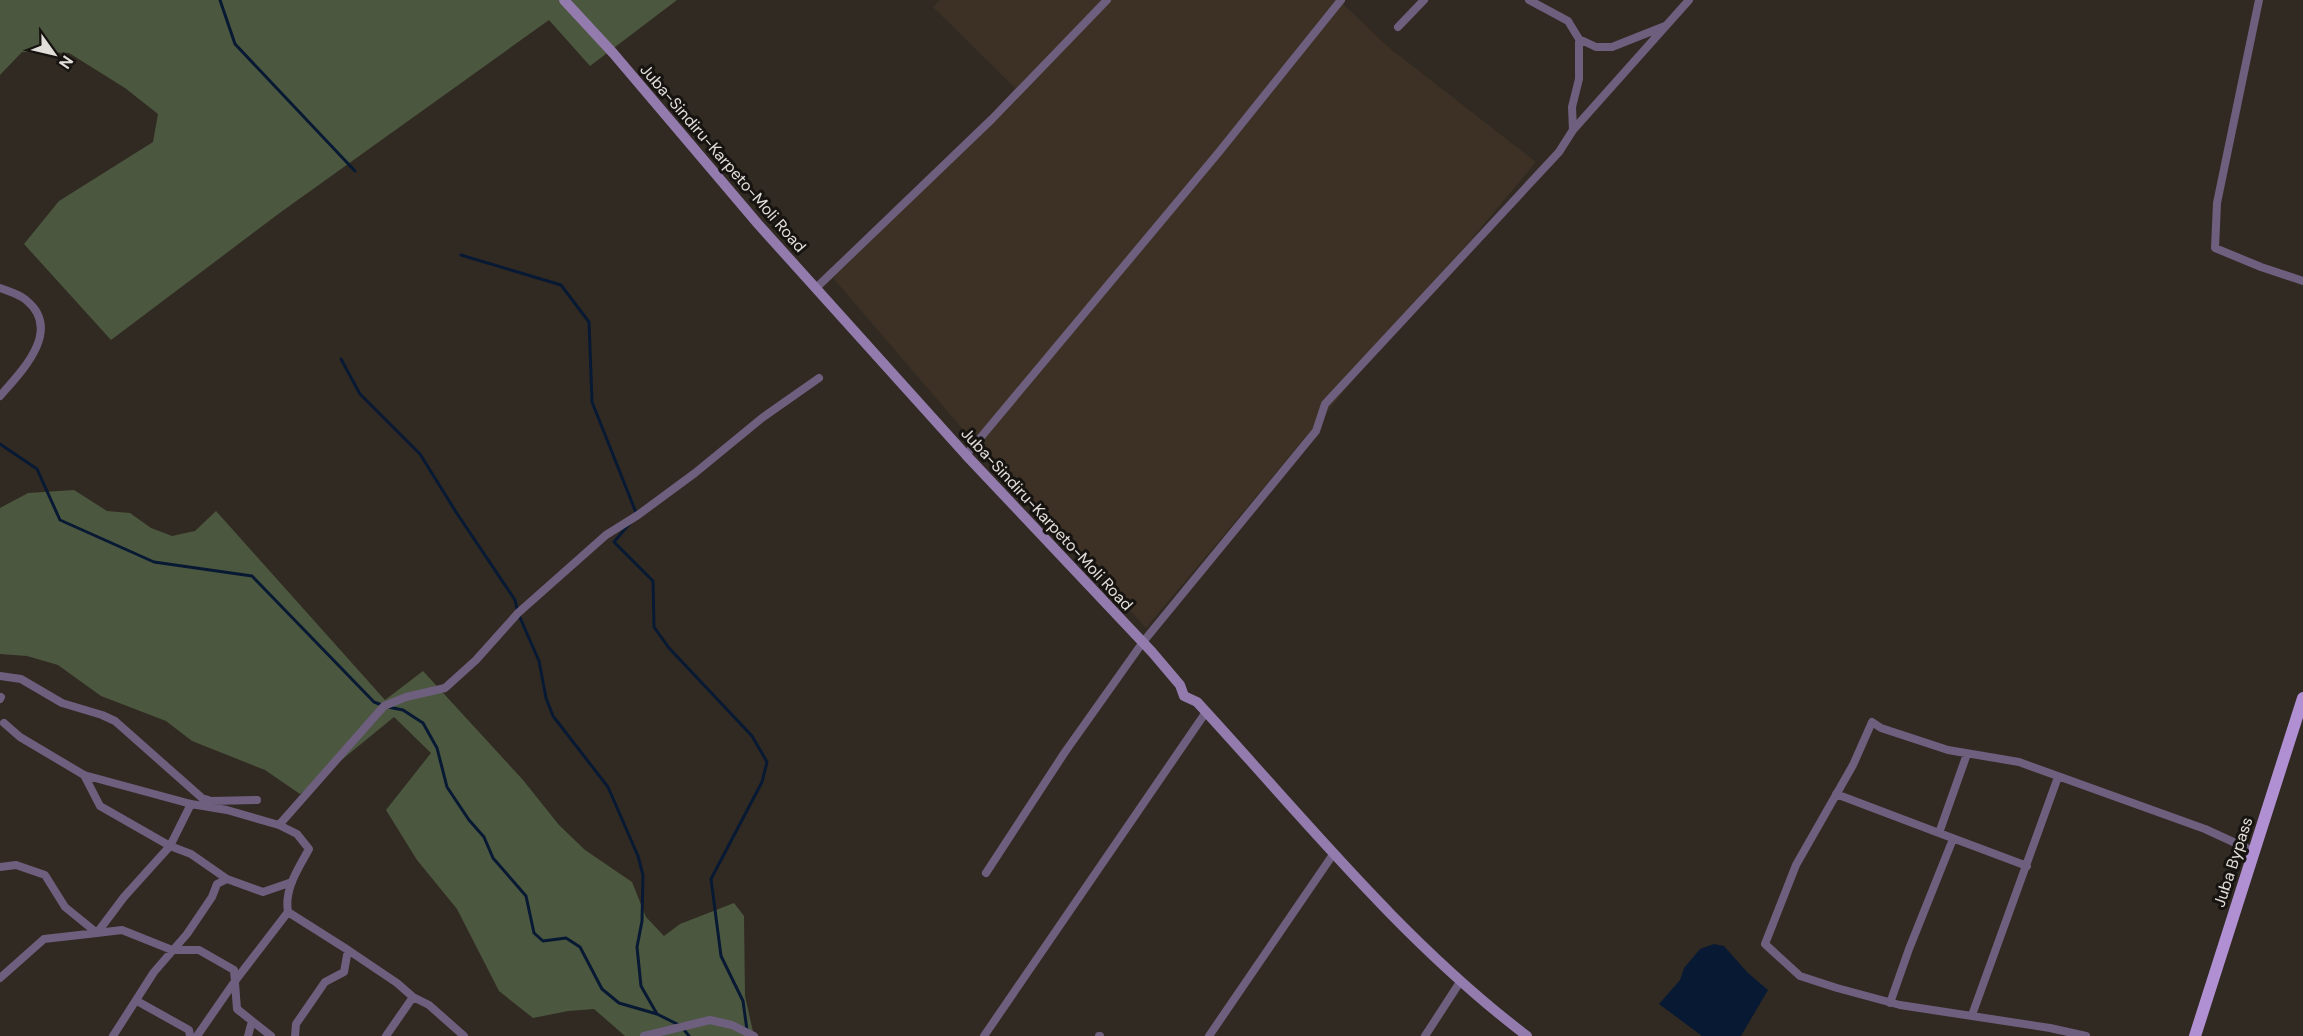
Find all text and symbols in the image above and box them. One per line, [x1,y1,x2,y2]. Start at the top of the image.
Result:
north arrow [24,24,84,84]
text: N [54,51,78,73]
street label: Juba-Sindiru-Karpeto-Moli Road [635,59,811,257]
street label: Juba-Sindiru-Karpeto-Moli Road [956,423,1138,615]
street label: Juba Bypass [2209,814,2257,910]

